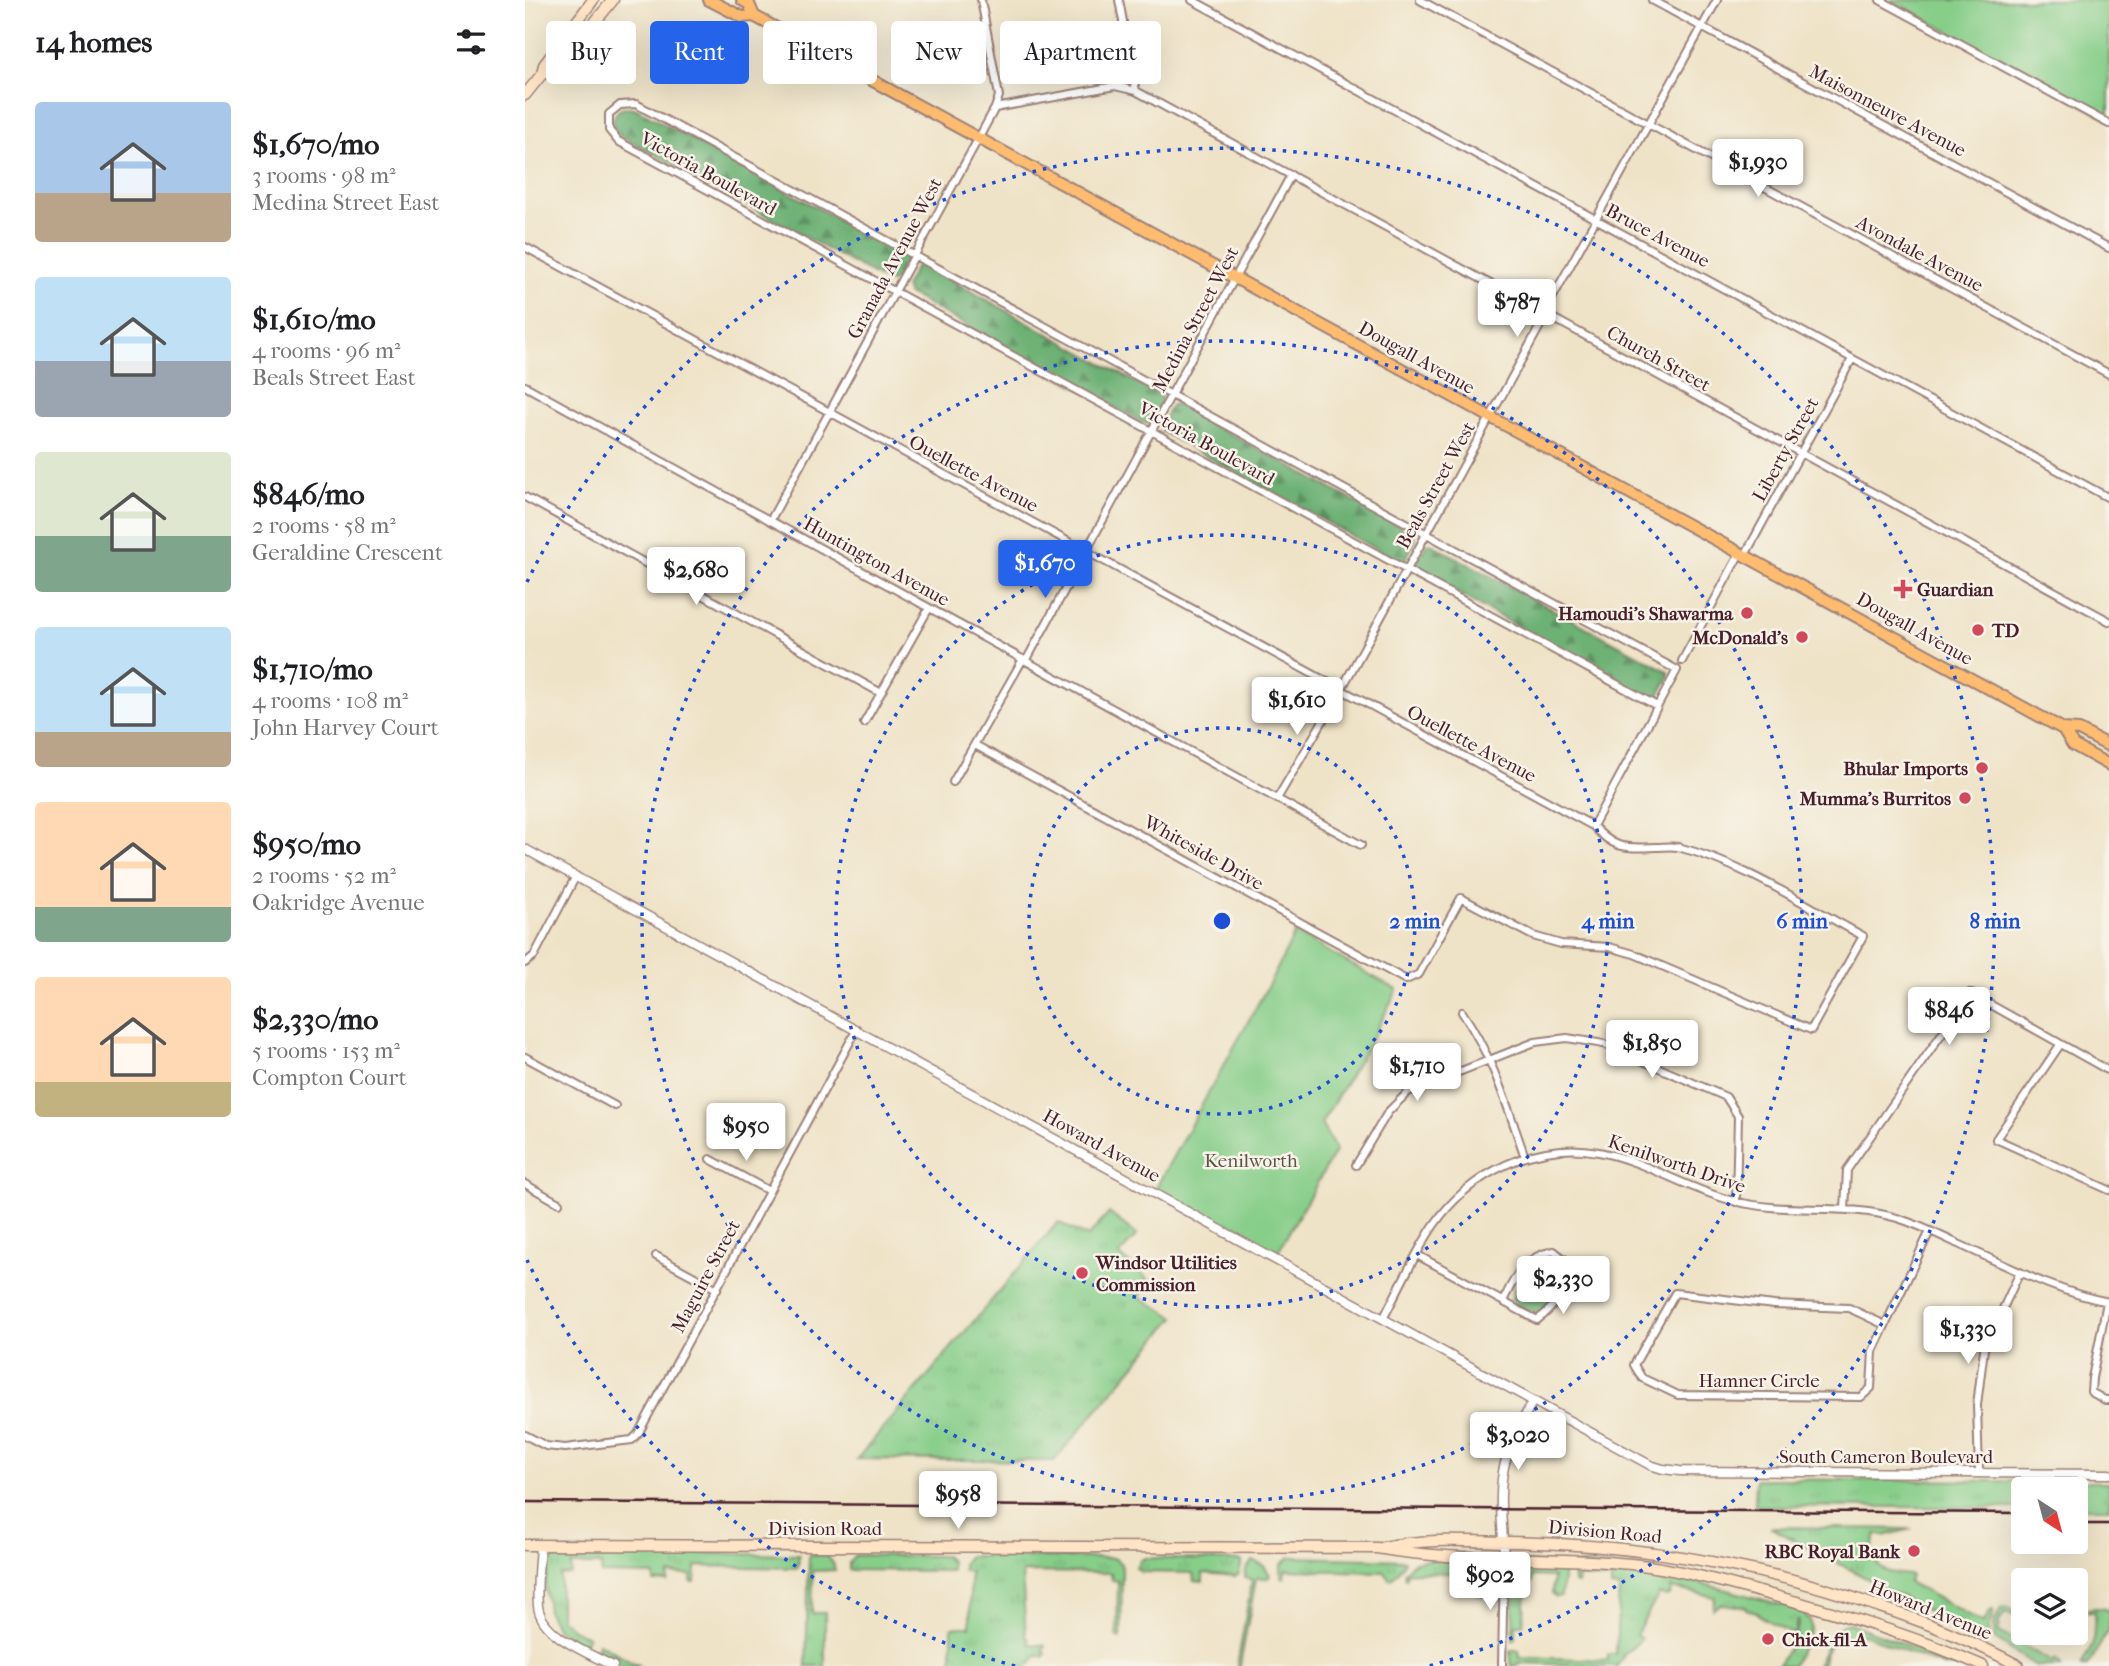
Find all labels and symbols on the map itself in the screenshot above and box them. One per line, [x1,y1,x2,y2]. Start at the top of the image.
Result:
street label: Maisonneuve Avenue [1805,60,1970,161]
street label: Victoria Boulevard [636,127,781,221]
pin: $1,930 [1701,140,1815,199]
street label: Granada Avenue West [843,174,947,343]
street label: Bruce Avenue [1602,199,1713,272]
street label: Avondale Avenue [1851,211,1987,297]
street label: Medina Street West [1148,243,1244,396]
pin: $787 [1476,280,1558,339]
street label: Dougall Avenue [1355,317,1479,399]
street label: Church Street [1603,321,1714,397]
street label: Liberty Street [1748,393,1824,505]
street label: Victoria Boulevard [1134,397,1279,491]
street label: Beals Street West [1392,418,1480,553]
street label: Ouellette Avenue [905,431,1042,517]
street label: Huntington Avenue [800,513,953,611]
pin: $1,670 [988,540,1102,600]
pin: $2,680 [639,548,753,607]
place label: Guardian [1917,579,1995,601]
marker: Guardian [1895,581,1911,597]
street label: Dougall Avenue [1853,588,1977,670]
place label: Hamoudi's Shawarma [1558,603,1734,625]
marker: Hamoudi's Shawarma [1739,605,1755,621]
place label: TD [1991,620,2020,642]
marker: TD [1970,622,1986,638]
place label: McDonald's [1691,627,1788,649]
marker: McDonald's [1794,629,1810,645]
pin: $1,610 [1240,678,1354,737]
street label: Ouellette Avenue [1403,701,1540,787]
place label: Bhular Imports [1843,758,1968,780]
marker: Bhular Imports [1974,760,1990,776]
place label: Mumma's Burritos [1799,788,1951,810]
marker: Mumma's Burritos [1957,790,1973,806]
street label: Whiteside Drive [1139,810,1267,895]
centre of rings [1210,909,1234,933]
text: 2 min [1389,909,1441,933]
text: 4 min [1581,909,1635,934]
text: 6 min [1776,909,1829,933]
text: 8 min [1970,909,2021,933]
pin: $846 [1908,988,1990,1047]
pin: $1,850 [1595,1020,1709,1080]
pin: $1,710 [1360,1044,1474,1103]
pin: $950 [705,1104,787,1163]
street label: Howard Avenue [1039,1105,1164,1187]
street label: Kenilworth Drive [1605,1130,1748,1198]
park label: Kenilworth [1204,1150,1298,1172]
street label: Maguire Street [667,1216,745,1337]
place label: Windsor Utilities Commission [1095,1252,1237,1296]
pin: $2,330 [1506,1256,1620,1316]
marker: Windsor Utilities Commission [1074,1265,1090,1281]
pin: $1,330 [1911,1306,2025,1366]
street label: Hamner Circle [1698,1370,1820,1392]
pin: $3,020 [1461,1412,1575,1472]
street label: South Cameron Boulevard [1779,1446,1994,1468]
pin: $958 [917,1472,999,1531]
north arrow [2011,1477,2088,1554]
street label: Division Road [1547,1516,1663,1548]
street label: Division Road [768,1518,883,1540]
place label: RBC Royal Bank [1764,1541,1901,1563]
marker: RBC Royal Bank [1906,1543,1922,1559]
pin: $902 [1449,1552,1531,1612]
street label: Howard Avenue [1866,1575,1995,1645]
place label: Chick-fil-A [1782,1629,1868,1651]
marker: Chick-fil-A [1760,1631,1776,1647]

